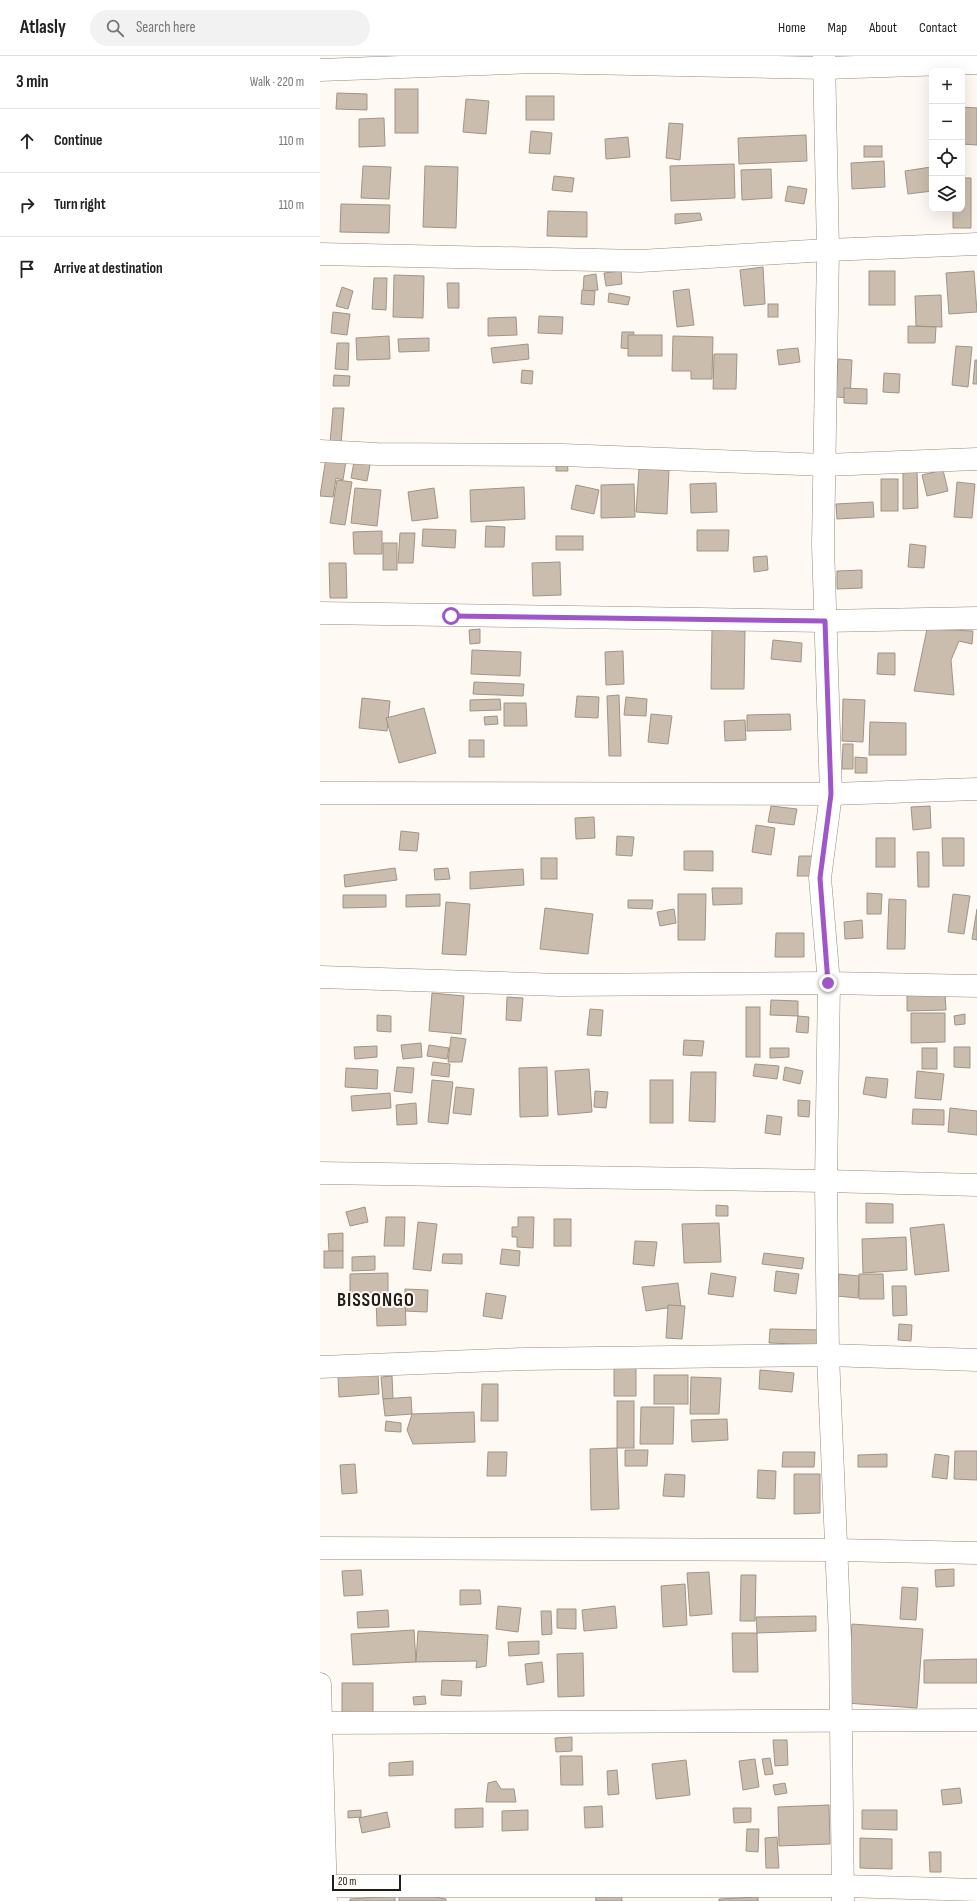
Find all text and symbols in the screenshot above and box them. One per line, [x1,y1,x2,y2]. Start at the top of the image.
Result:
search box [90,10,370,46]
text: Atlasly [20,16,66,39]
icon: search [104,17,126,39]
text: Search here [136,18,196,37]
text: Home [778,19,806,36]
text: Map [828,19,847,36]
text: About [869,19,897,36]
text: Contact [919,19,957,36]
map controls [929,68,965,212]
button: + [929,68,965,104]
text: 3 min [16,72,49,92]
text: Walk · 220 m [250,74,304,90]
button: − [929,104,965,140]
icon: ahead [16,130,38,152]
text: Continue [54,131,103,150]
text: 110 m [279,133,304,149]
button: locate [929,140,965,176]
button: layers [929,176,965,212]
icon: right [16,194,38,216]
text: Turn right [54,195,106,214]
text: 110 m [279,197,304,213]
icon: arrive [16,258,38,280]
text: Arrive at destination [54,259,163,278]
route start [442,607,460,625]
route end [819,974,837,992]
district label: BISSONGO [337,1289,415,1312]
scale bar [332,1873,401,1892]
text: 20 m [338,1875,356,1888]

